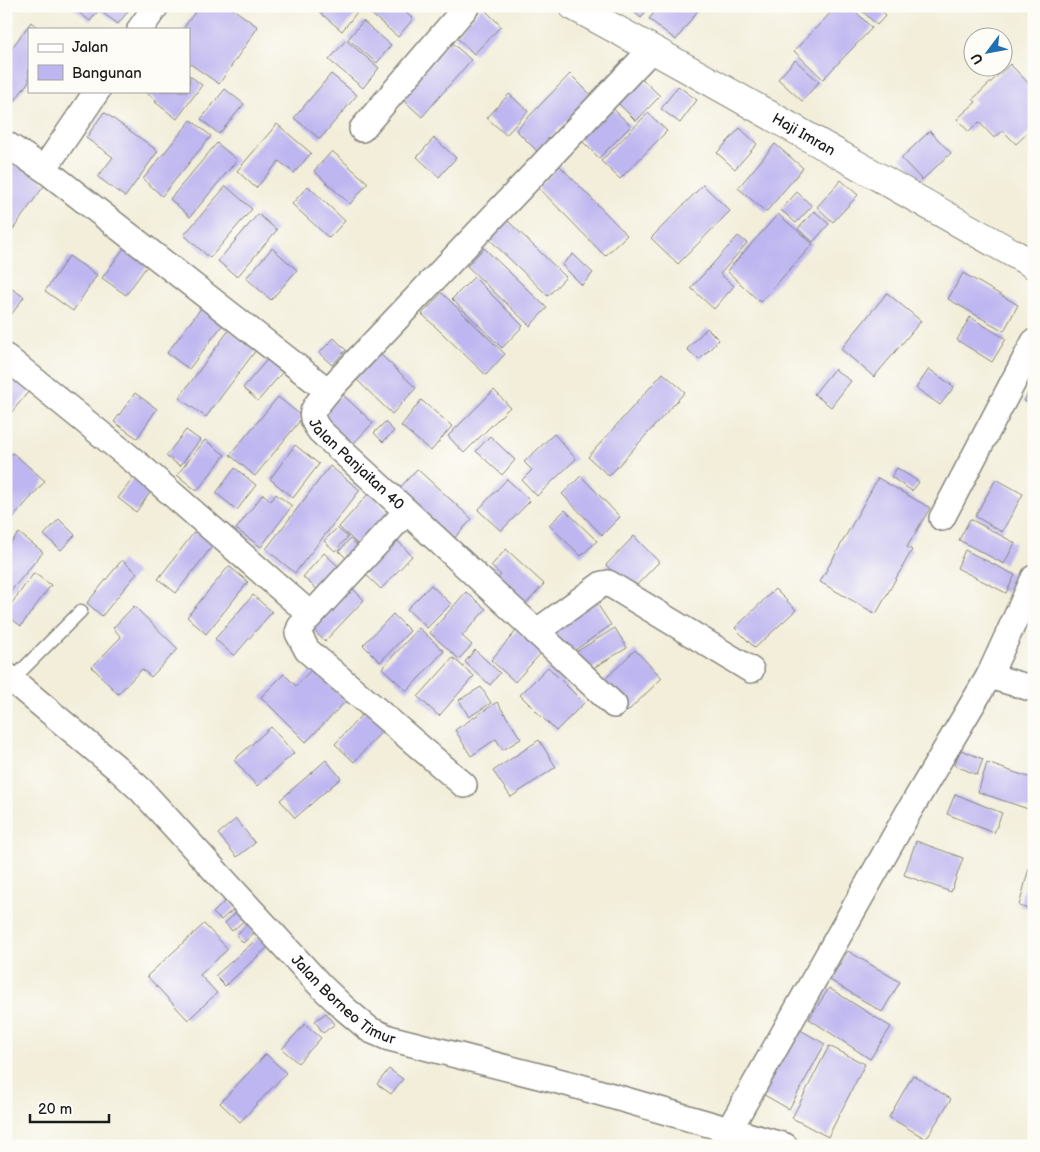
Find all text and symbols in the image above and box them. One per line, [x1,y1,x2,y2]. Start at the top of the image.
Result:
legend [28,28,190,92]
north arrow [962,28,1012,78]
text: Jalan [72,38,108,57]
text: U [968,50,987,67]
text: Bangunan [72,64,142,83]
street label: Haji Imran [768,109,838,160]
street label: Jalan Panjaitan 40 [304,415,408,514]
street label: Jalan Borneo Timur [287,951,398,1049]
scale bar [30,1092,109,1124]
text: 20 m [38,1100,72,1119]

